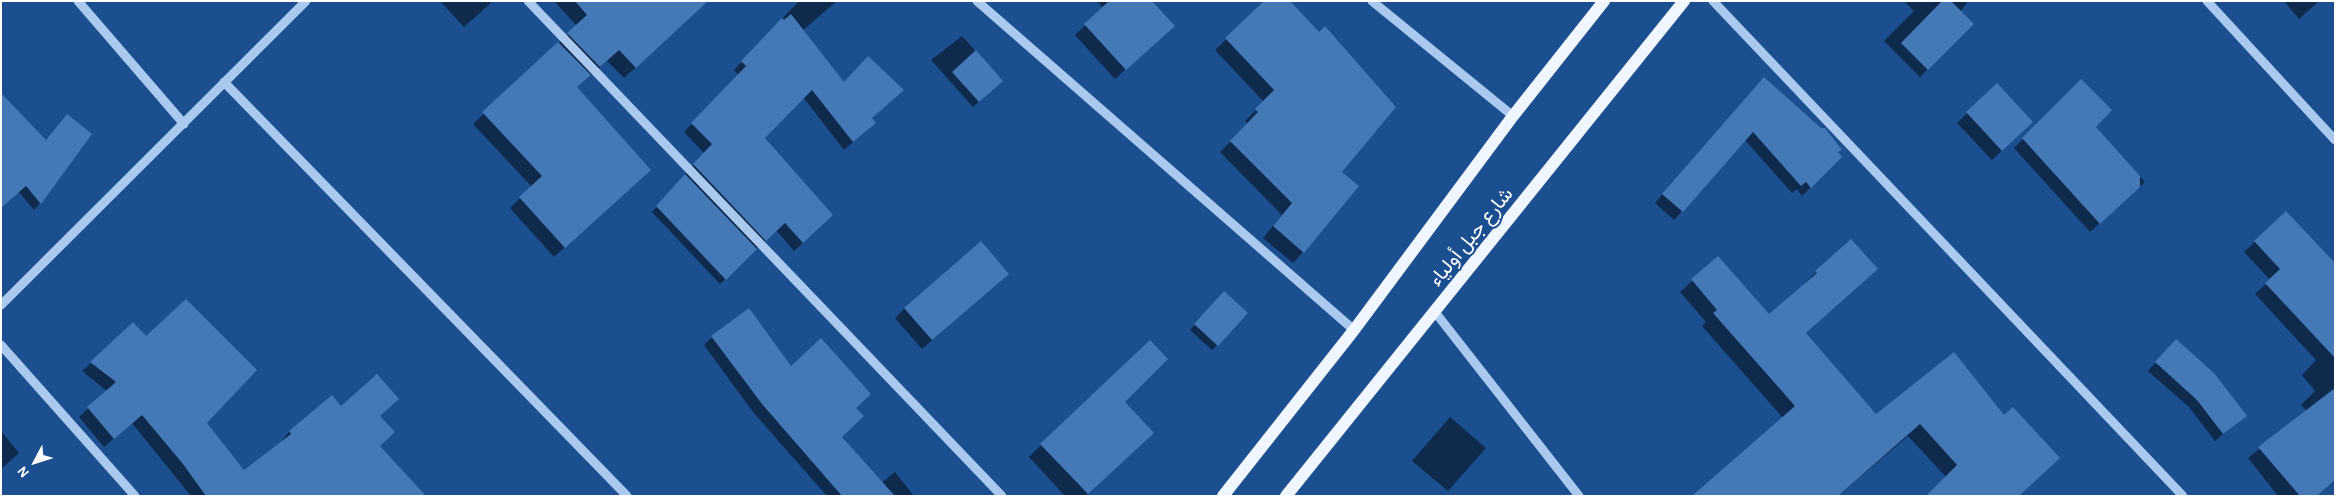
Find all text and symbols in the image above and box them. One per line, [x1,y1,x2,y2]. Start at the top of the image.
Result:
street label: شارع جبل أولياء [1424,183,1518,291]
north arrow [10,437,60,487]
text: N [15,463,32,480]

